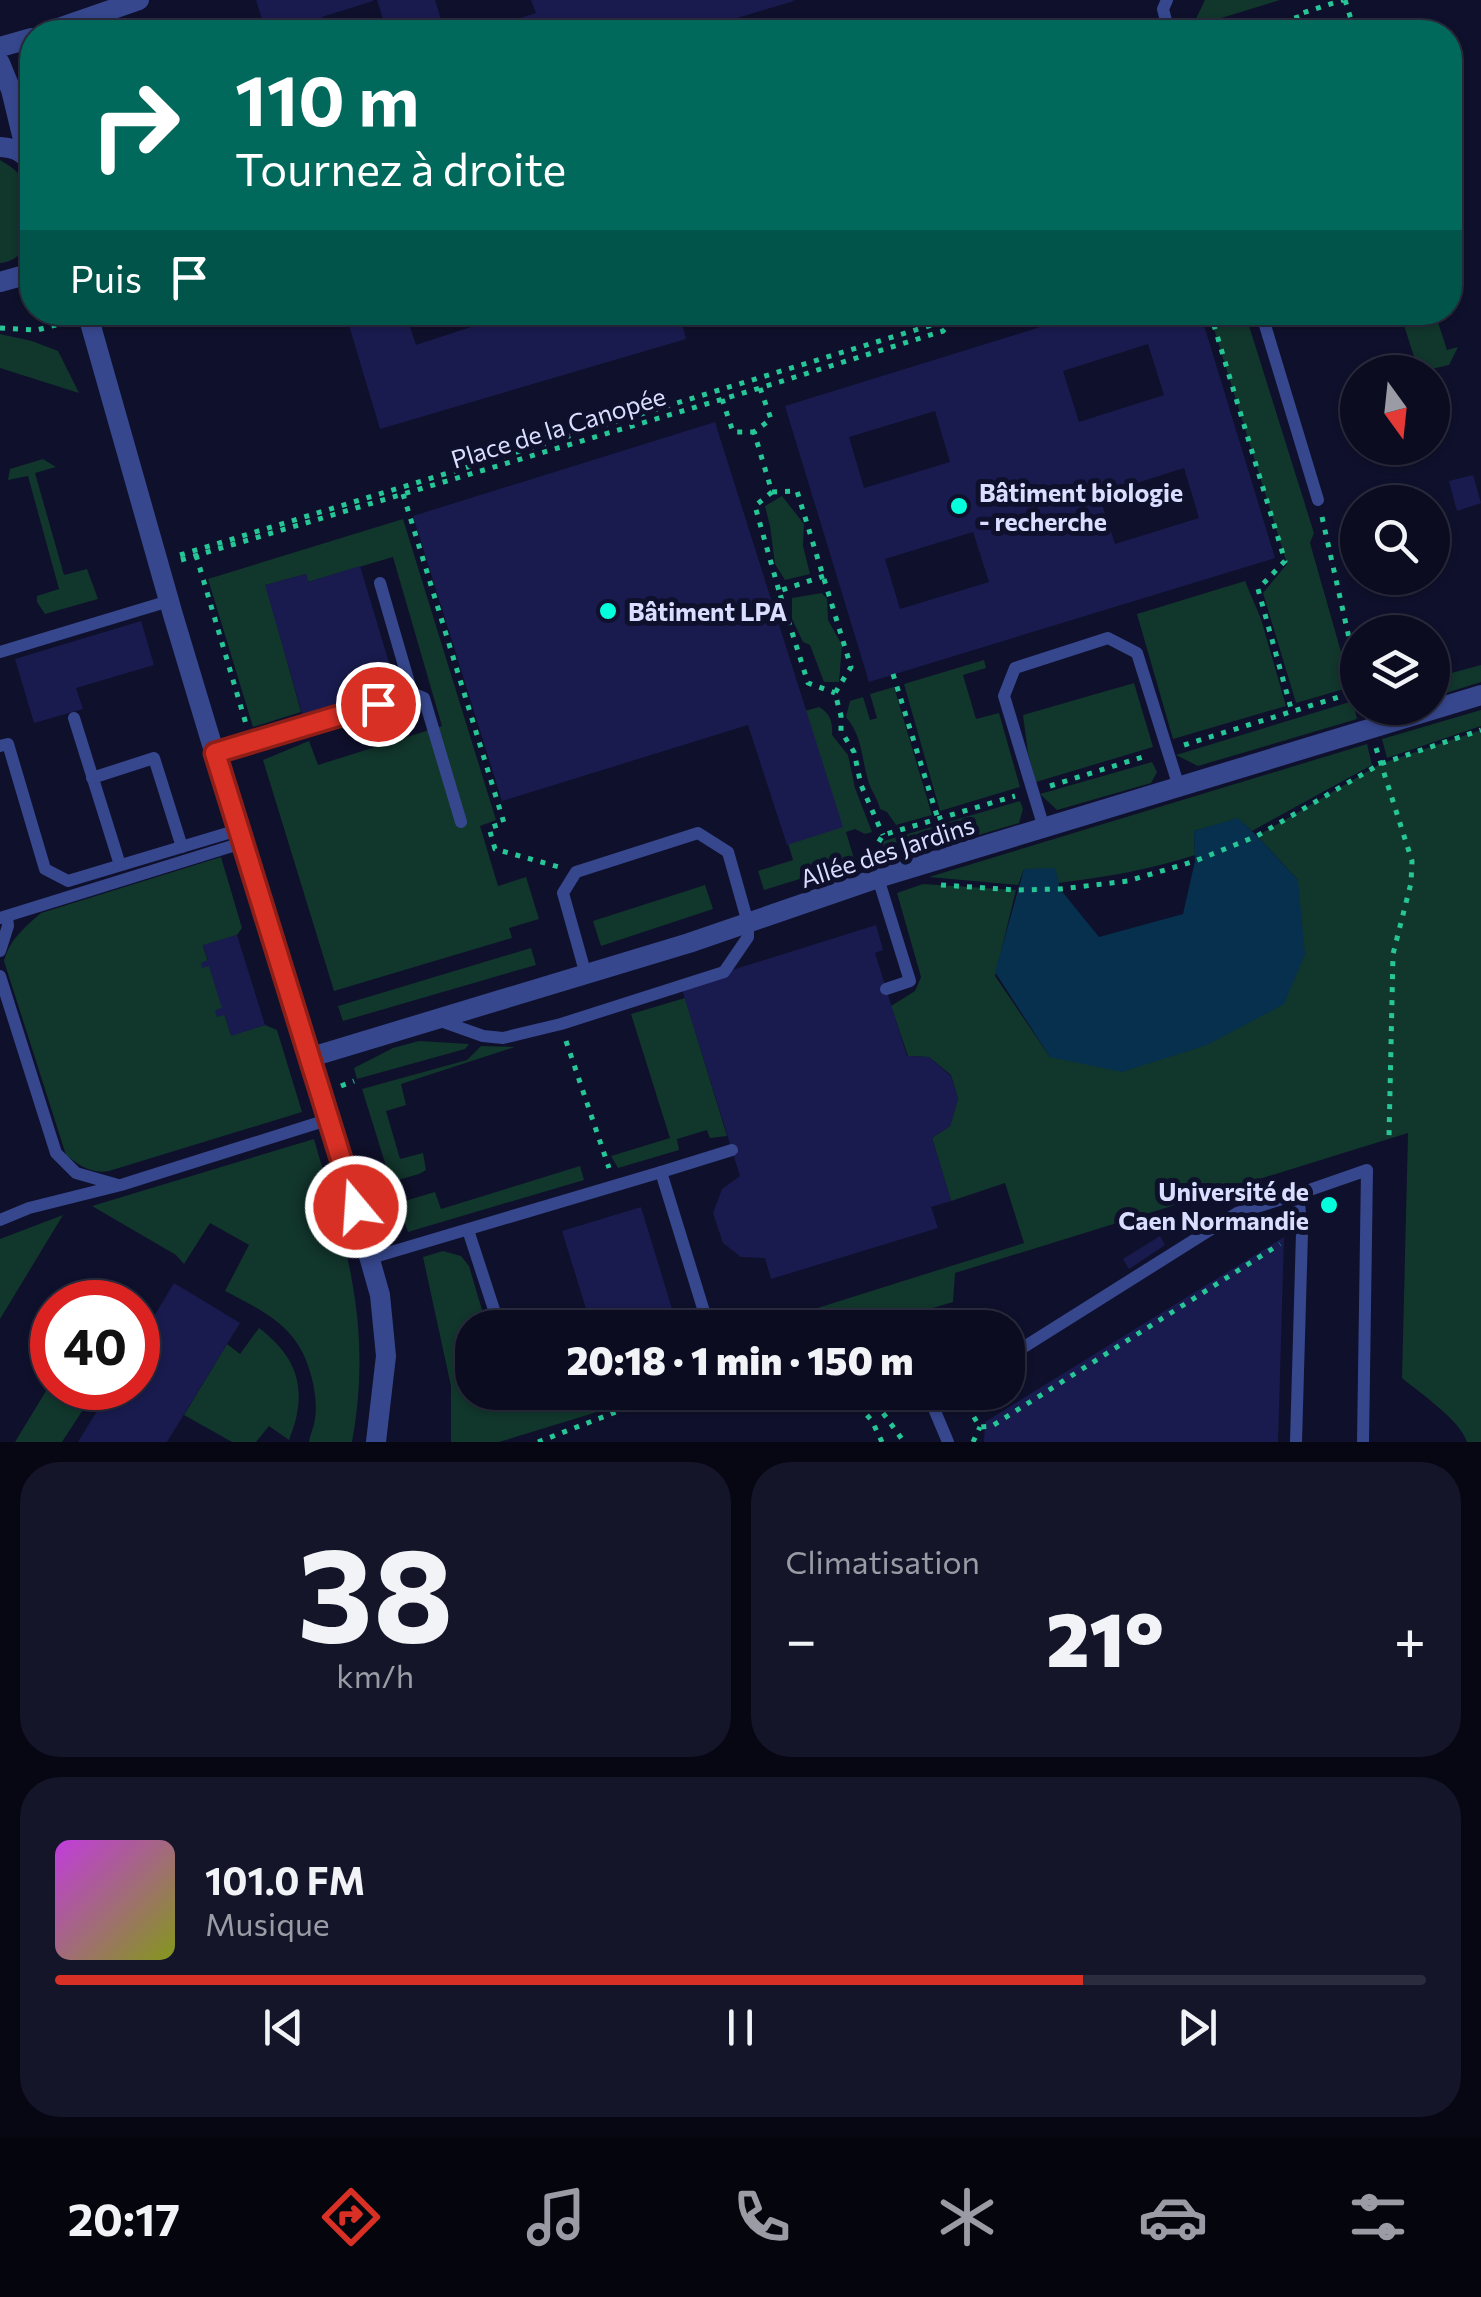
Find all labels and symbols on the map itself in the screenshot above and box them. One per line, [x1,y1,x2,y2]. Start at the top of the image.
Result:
north arrow [1340,355,1450,465]
street label: Place de la Canopée [447,380,669,474]
place label: Bâtiment biologie - recherche [979,477,1183,536]
marker: Bâtiment biologie - recherche [948,495,970,517]
place label: Bâtiment LPA [628,596,787,626]
marker: Bâtiment LPA [597,600,619,622]
pin [336,662,421,747]
street label: Allée des Jardins [796,809,978,893]
position arrow [304,1155,408,1259]
place label: Université de Caen Normandie [1118,1176,1309,1235]
marker: Université de Caen Normandie [1318,1194,1340,1216]
speed limit sign: 40 [30,1280,160,1410]

